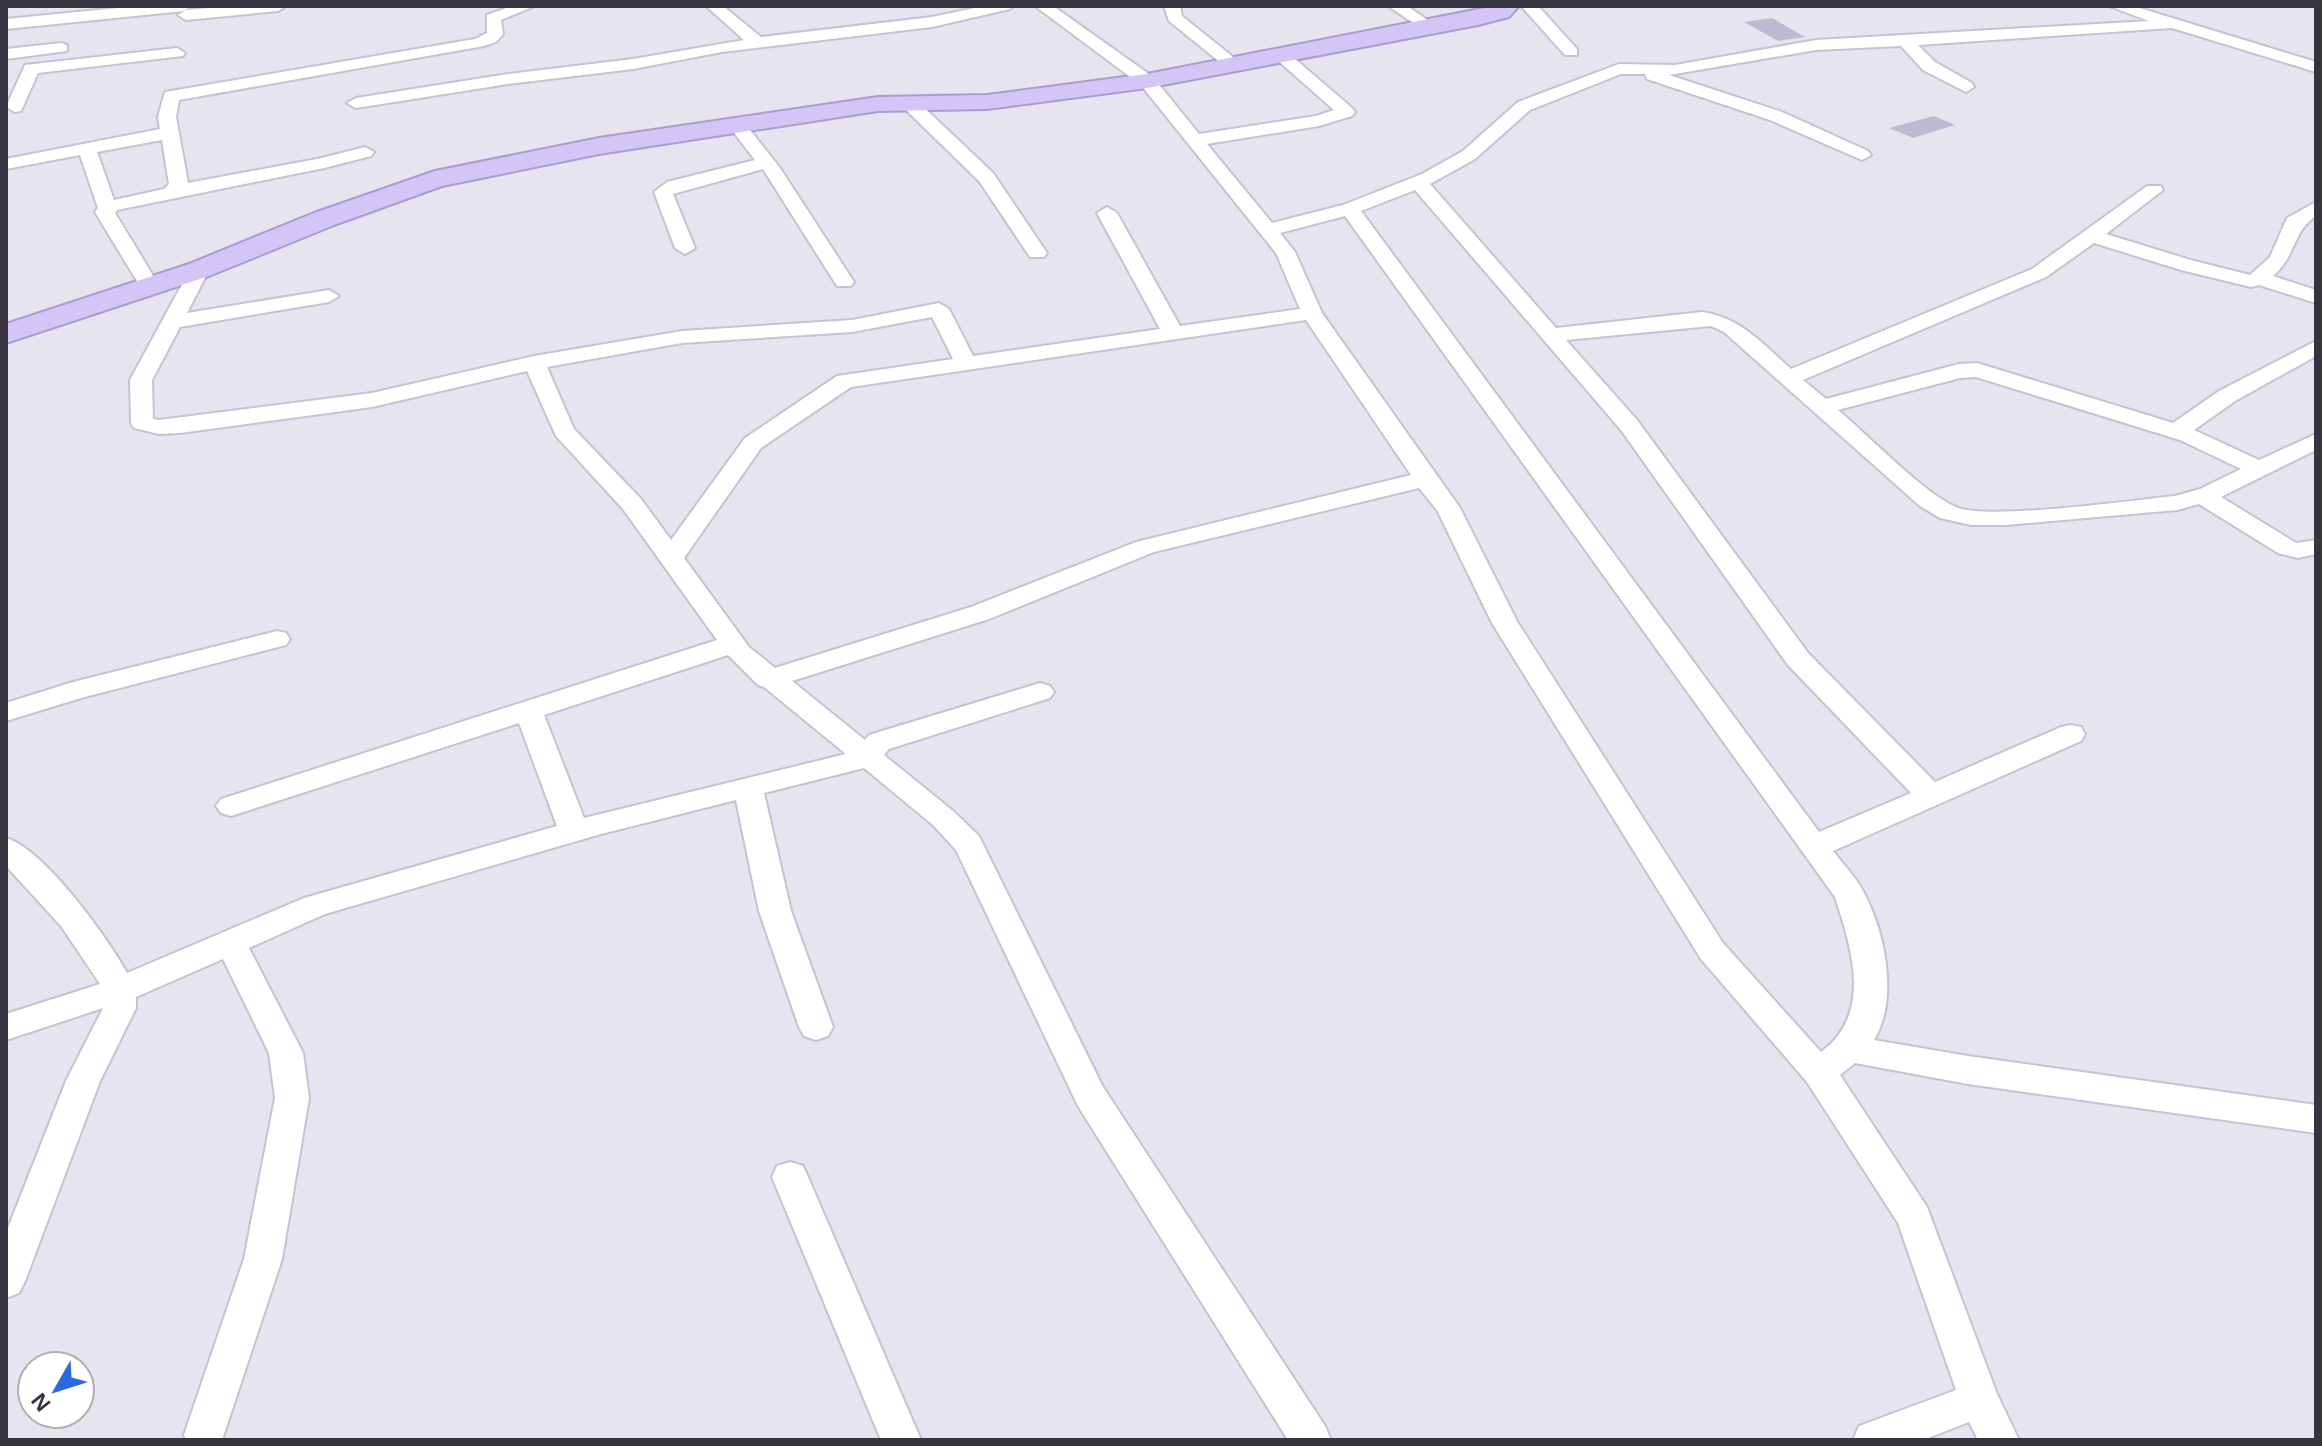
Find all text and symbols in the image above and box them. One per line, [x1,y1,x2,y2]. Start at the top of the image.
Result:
north arrow [16,1350,96,1430]
text: N [26,1388,56,1416]

